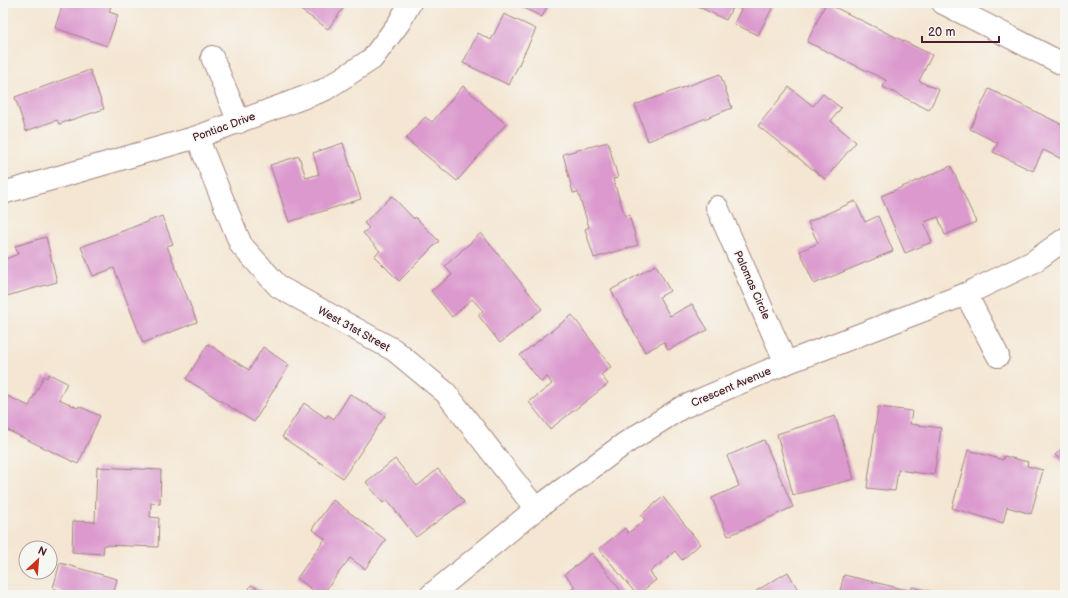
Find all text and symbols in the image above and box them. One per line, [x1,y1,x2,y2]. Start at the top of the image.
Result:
scale bar [922,18,999,44]
text: 20 m [928,25,955,40]
street label: Pontiac Drive [191,109,258,144]
street label: Palomas Circle [731,249,773,322]
street label: West 31st Street [316,304,393,355]
street label: Crescent Avenue [689,364,773,410]
north arrow [18,540,58,580]
text: N [36,544,49,559]

